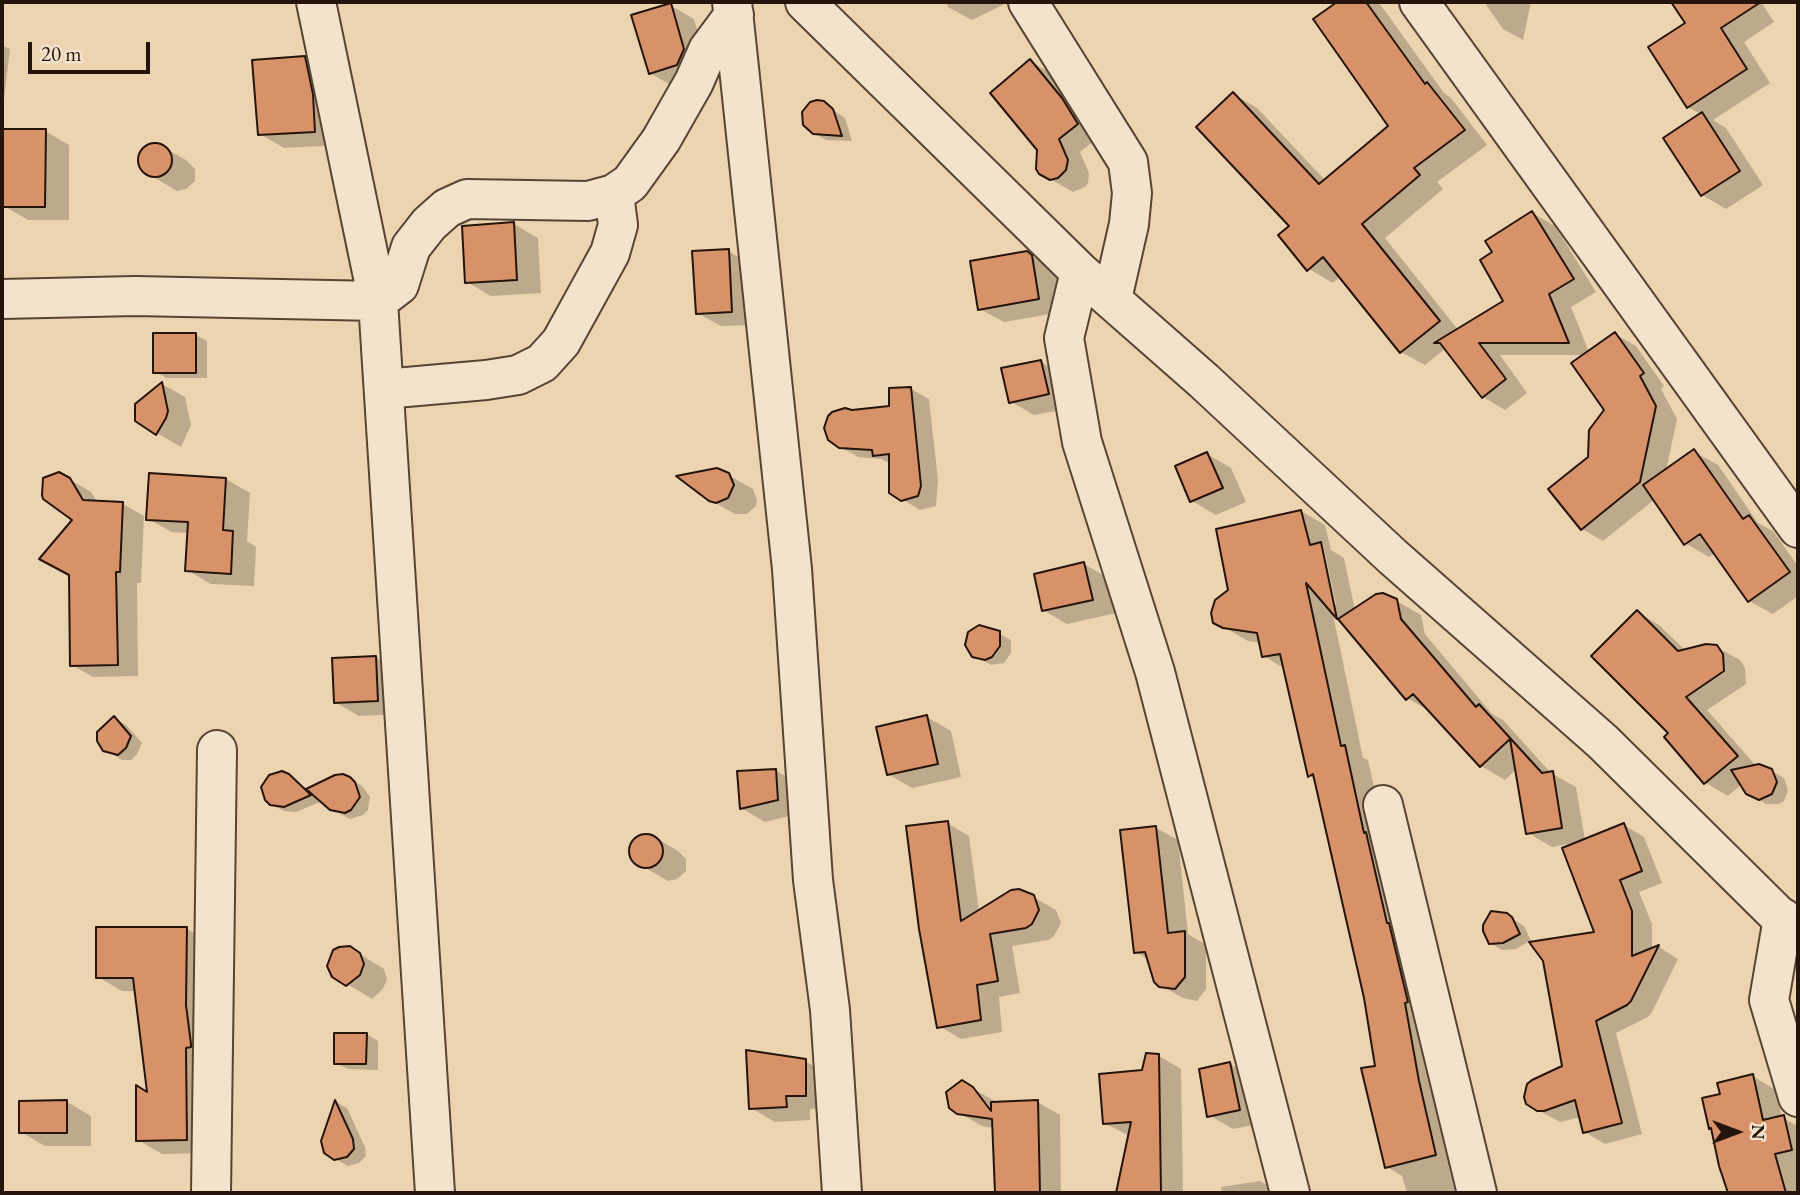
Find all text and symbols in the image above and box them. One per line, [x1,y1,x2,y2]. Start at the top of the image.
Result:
scale bar [32,28,154,72]
text: 20 m [41,40,82,67]
north arrow [1702,1097,1772,1167]
text: N [1746,1124,1771,1140]

